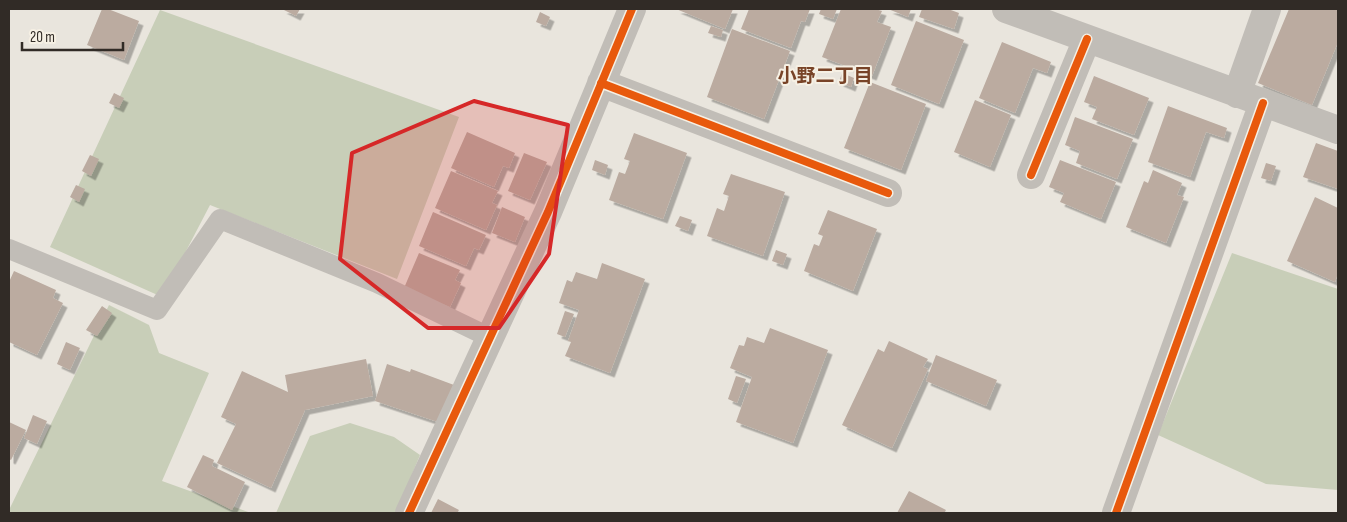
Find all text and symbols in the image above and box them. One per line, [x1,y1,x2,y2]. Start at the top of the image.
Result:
scale bar [22,20,124,52]
text: 20 m [30,28,55,47]
district label: 小野二丁目 [777,65,873,88]

